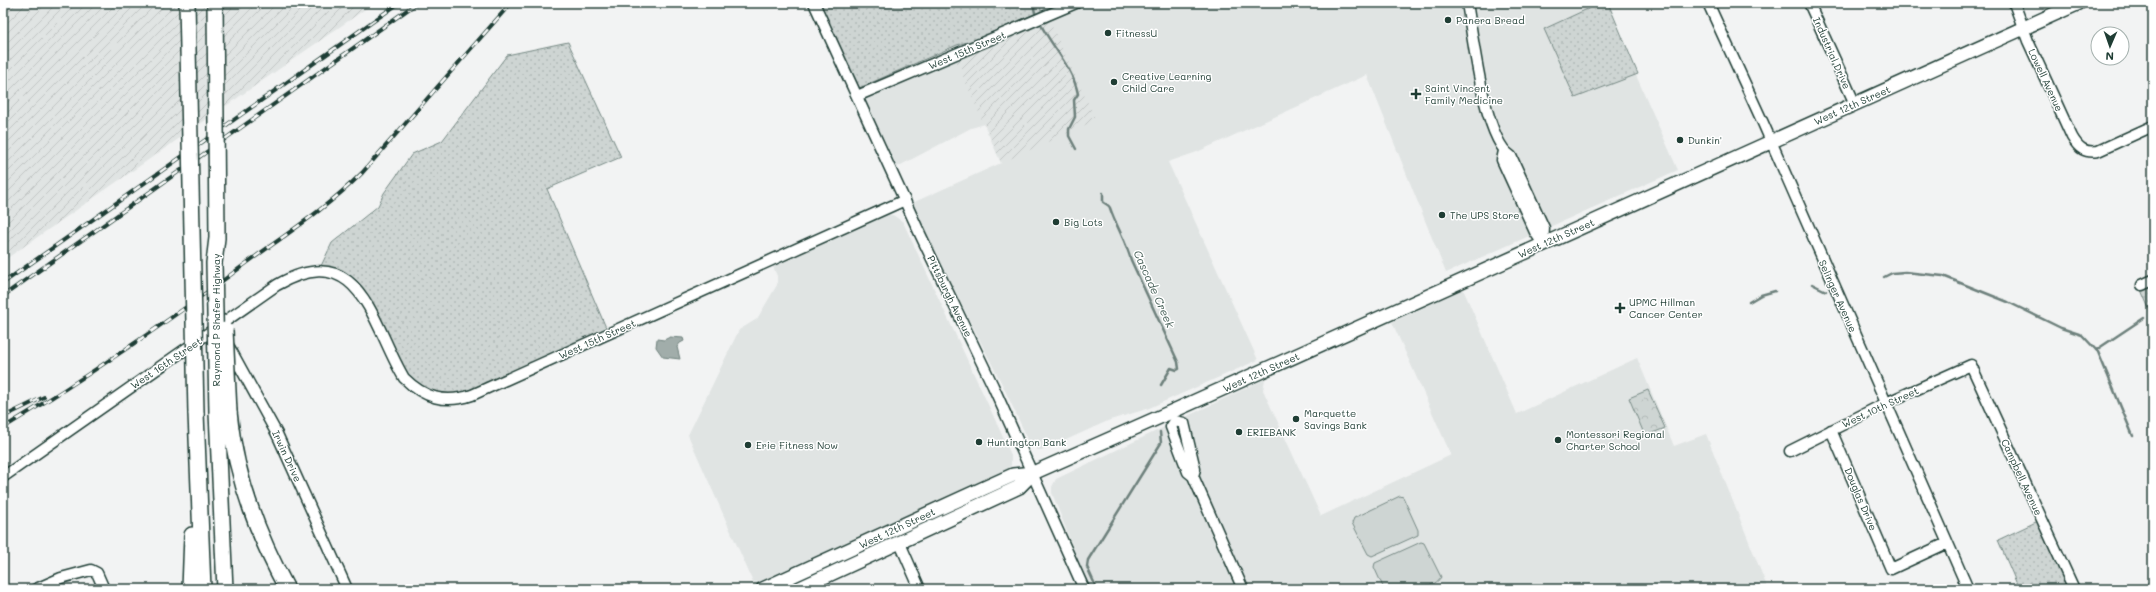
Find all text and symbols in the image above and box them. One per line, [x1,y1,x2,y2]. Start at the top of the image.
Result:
place label: Panera Bread [1456,13,1525,27]
marker: Panera Bread [1443,15,1453,25]
street label: Industrial Drive [1810,15,1854,91]
place label: FitnessU [1116,26,1157,40]
north arrow [2090,26,2130,66]
street label: West 15th Street [926,27,1008,73]
marker: FitnessU [1103,28,1113,38]
street label: Lowell Avenue [2025,46,2067,114]
text: N [2105,49,2114,64]
place label: Creative Learning Child Care [1122,69,1212,95]
marker: Creative Learning Child Care [1109,77,1119,87]
place label: Saint Vincent Family Medicine [1425,81,1503,107]
street label: West 12th Street [1811,82,1893,128]
marker: Saint Vincent Family Medicine [1410,88,1422,100]
place label: Dunkin' [1688,133,1722,147]
marker: Dunkin' [1675,135,1685,145]
place label: The UPS Store [1450,208,1519,222]
marker: The UPS Store [1437,210,1447,220]
place label: Big Lots [1064,215,1103,229]
street label: West 12th Street [1515,215,1597,261]
marker: Big Lots [1051,217,1061,227]
water label: Cascade Creek [1131,248,1178,330]
street label: Pittsburgh Avenue [924,253,976,339]
street label: Raymond P Shafer Highway [209,254,223,386]
street label: Selinger Avenue [1816,258,1860,334]
place label: UPMC Hillman Cancer Center [1629,295,1703,321]
marker: UPMC Hillman Cancer Center [1614,302,1626,314]
street label: West 15th Street [556,316,638,362]
street label: West 16th Street [128,334,204,392]
street label: West 12th Street [1220,349,1302,395]
street label: West 10th Street [1839,383,1921,431]
place label: Marquette Savings Bank [1304,406,1367,432]
marker: Marquette Savings Bank [1291,414,1301,424]
place label: ERIEBANK [1247,425,1296,439]
marker: ERIEBANK [1234,427,1244,437]
place label: Montessori Regional Charter School [1566,427,1665,453]
street label: Irwin Drive [269,428,305,484]
place label: Huntington Bank [987,435,1066,449]
marker: Montessori Regional Charter School [1553,435,1563,445]
street label: Campbell Avenue [1998,436,2046,518]
marker: Huntington Bank [974,437,984,447]
place label: Erie Fitness Now [756,438,838,452]
marker: Erie Fitness Now [743,440,753,450]
street label: Douglas Drive [1841,465,1881,533]
street label: West 12th Street [857,504,937,552]

